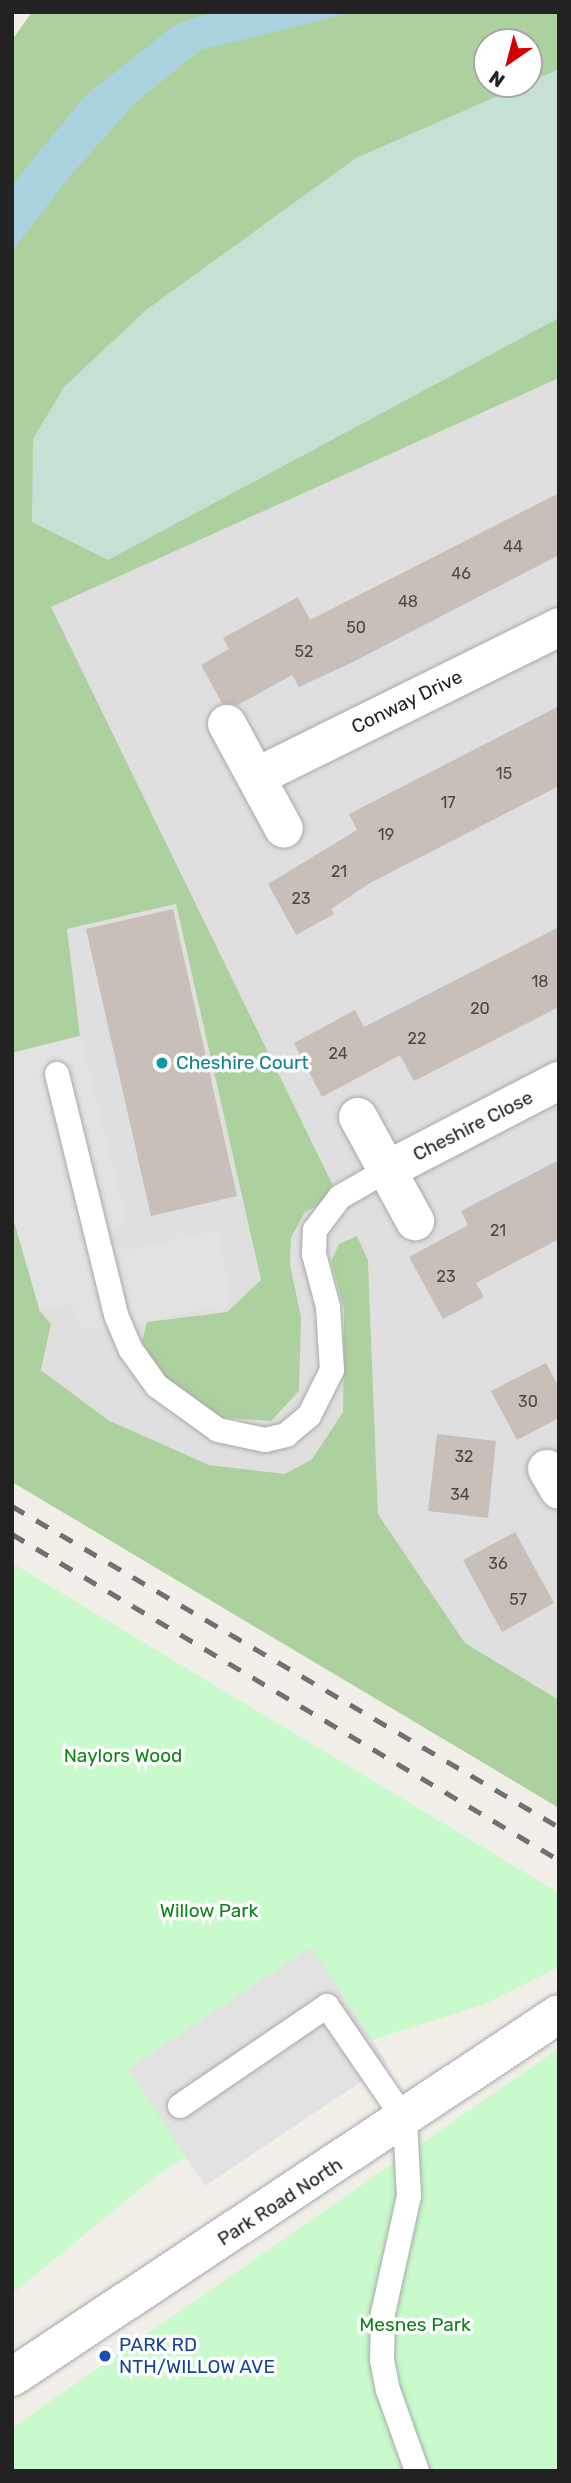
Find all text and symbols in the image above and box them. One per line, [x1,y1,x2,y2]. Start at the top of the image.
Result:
north arrow [473,28,543,98]
text: N [485,66,509,92]
house number: 44 [503,537,523,557]
house number: 46 [451,564,471,584]
house number: 48 [398,592,418,612]
house number: 50 [346,618,366,638]
house number: 52 [295,642,313,662]
street label: Conway Drive [348,665,466,739]
house number: 15 [496,764,512,784]
house number: 17 [440,793,456,813]
house number: 19 [378,825,394,845]
house number: 21 [331,862,347,882]
house number: 23 [291,889,311,909]
house number: 18 [531,972,549,992]
house number: 20 [470,999,490,1019]
house number: 22 [408,1029,426,1049]
house number: 24 [328,1044,348,1064]
place label: Cheshire Court [176,1052,309,1074]
marker: Cheshire Court [154,1055,170,1071]
street label: Cheshire Close [409,1086,537,1166]
house number: 21 [490,1221,506,1241]
house number: 23 [436,1267,456,1287]
house number: 30 [518,1392,538,1412]
house number: 32 [454,1447,474,1467]
house number: 34 [450,1485,470,1505]
house number: 36 [488,1554,508,1574]
house number: 57 [509,1590,527,1610]
park label: Naylors Wood [64,1745,182,1767]
park label: Willow Park [159,1900,259,1922]
street label: Park Road North [213,2153,347,2251]
park label: Mesnes Park [359,2314,471,2336]
place label: PARK RD NTH/WILLOW AVE [119,2334,276,2378]
marker: PARK RD NTH/WILLOW AVE [97,2348,113,2364]

